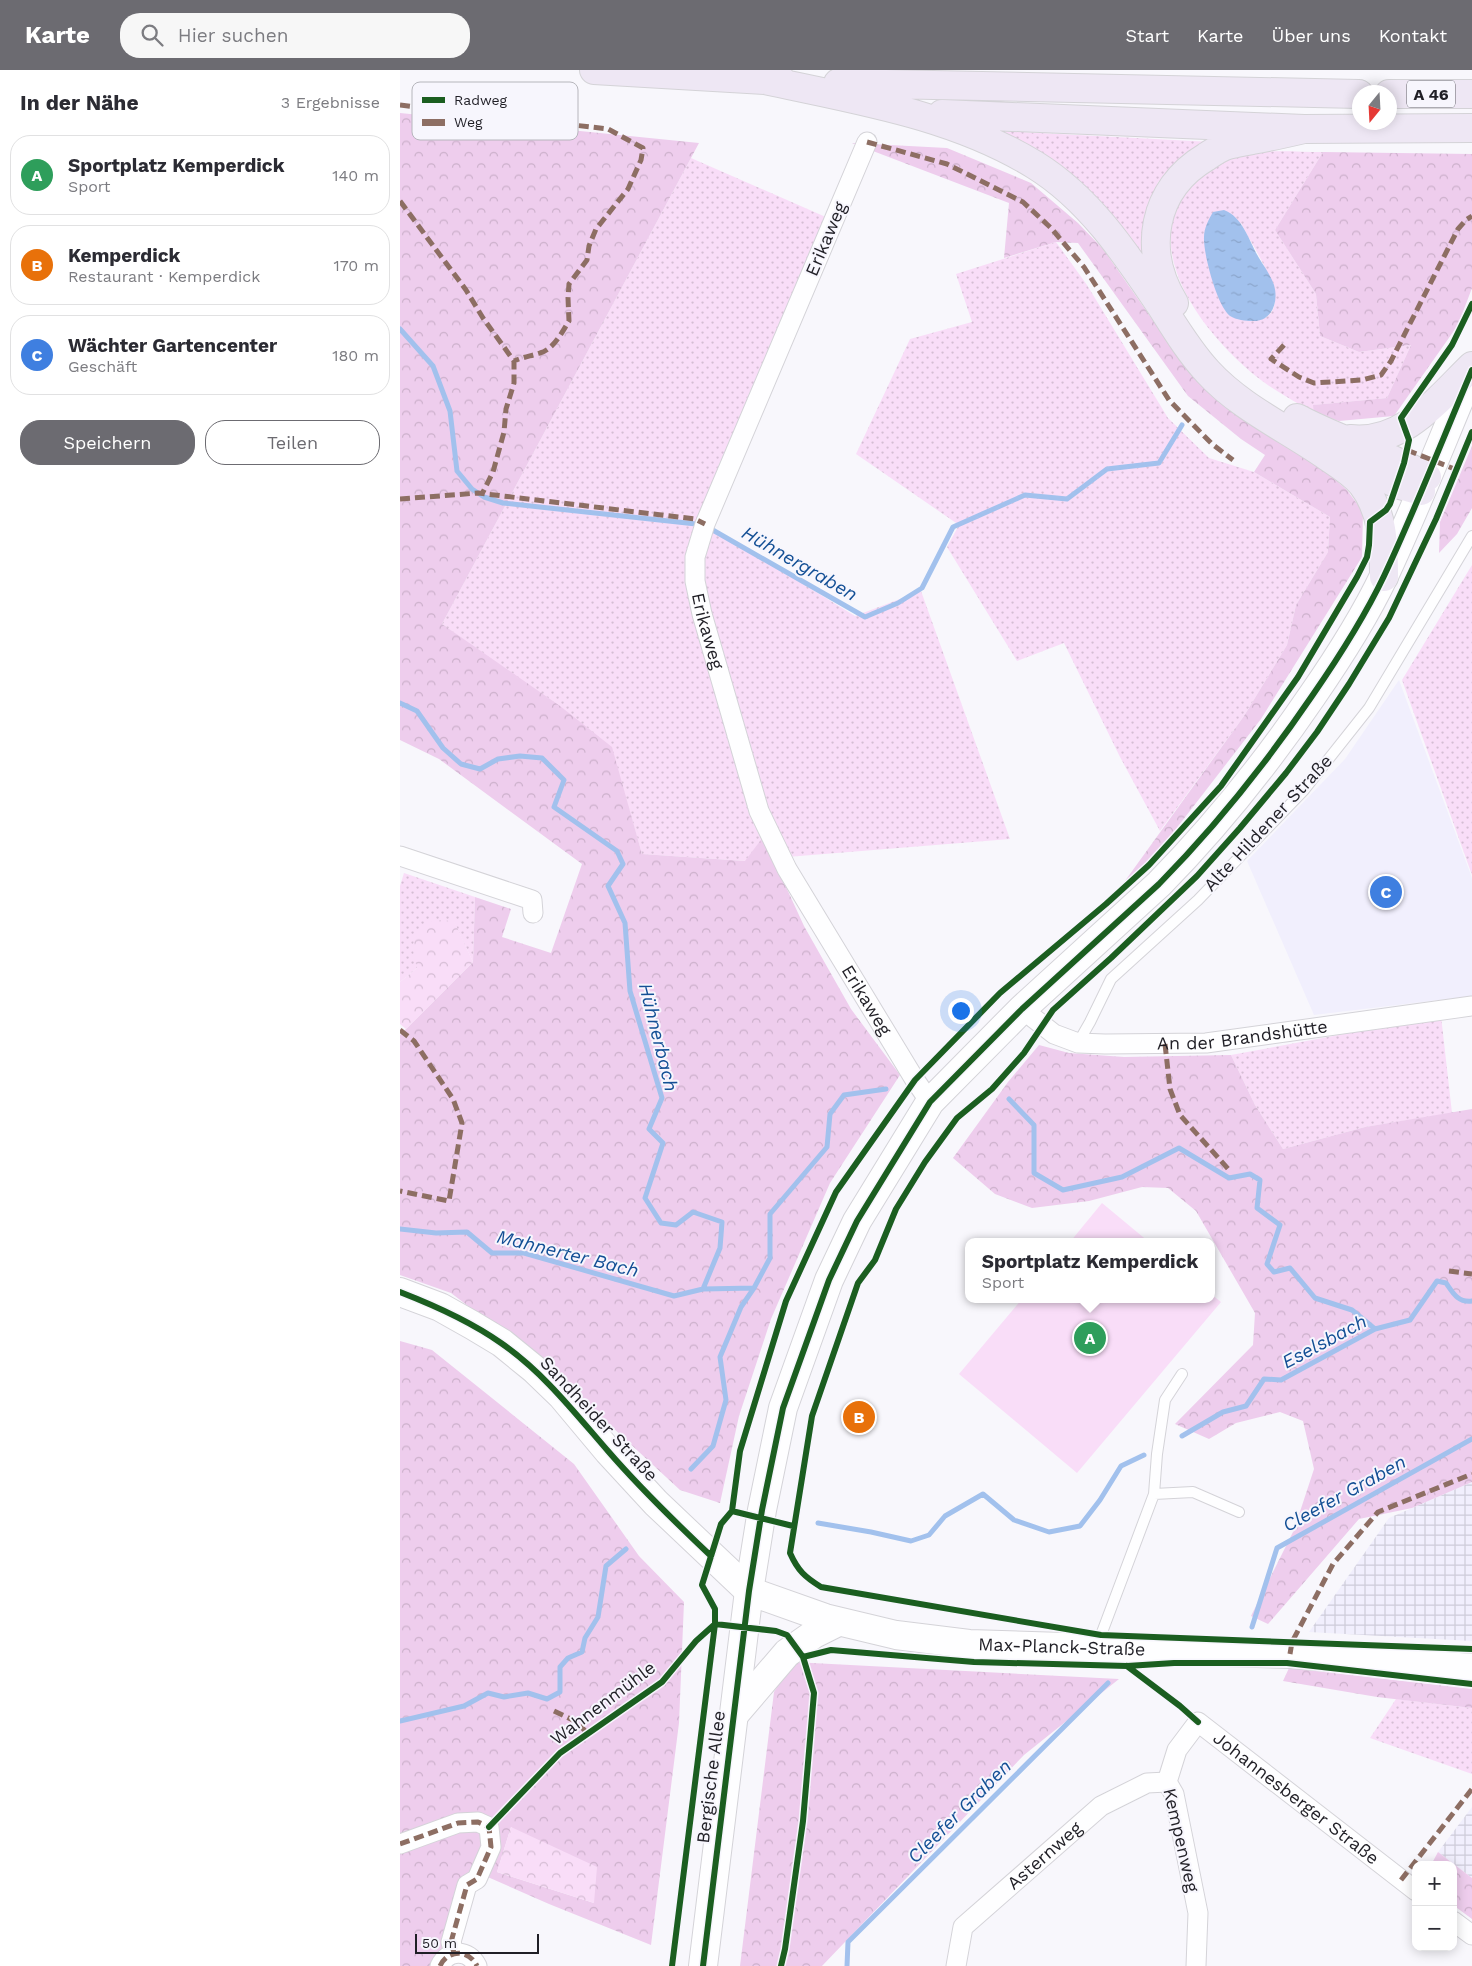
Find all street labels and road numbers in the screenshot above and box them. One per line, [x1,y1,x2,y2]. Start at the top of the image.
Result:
road number: A 46 [1407,80,1455,108]
street label: Erikaweg [801,198,851,279]
street label: Erikaweg [688,591,729,672]
street label: Alte Hildener Straße [1199,750,1336,895]
street label: Erikaweg [838,961,897,1039]
street label: An der Brandshütte [1157,1015,1329,1053]
street label: Sandheider Straße [536,1352,663,1485]
street label: Max-Planck-Straße [978,1633,1146,1659]
street label: Wahnenmühle [546,1656,659,1749]
street label: Bergische Allee [692,1709,729,1845]
street label: Johannesberger Straße [1209,1727,1383,1868]
street label: Kempenweg [1159,1786,1204,1894]
street label: Asternweg [1003,1817,1086,1894]

